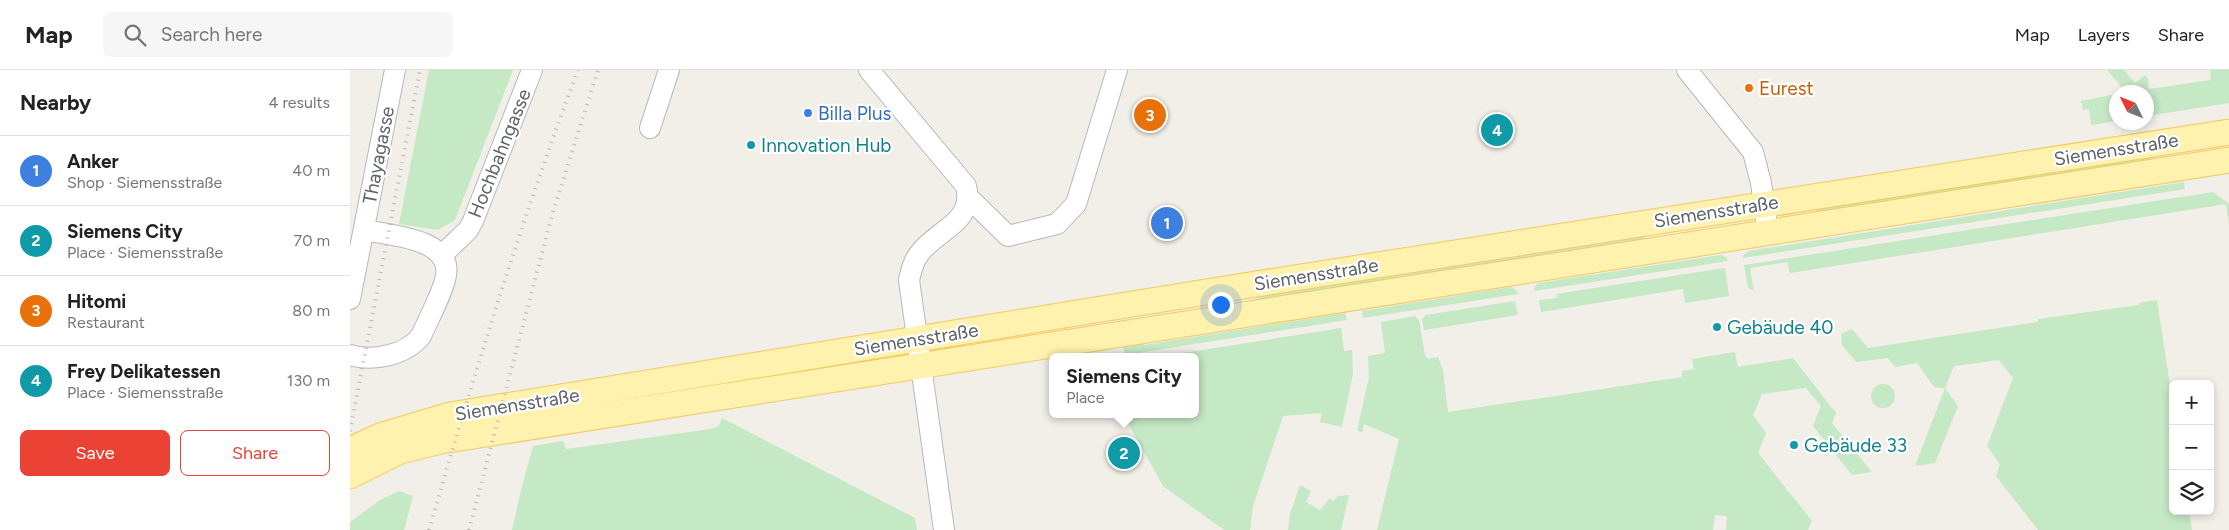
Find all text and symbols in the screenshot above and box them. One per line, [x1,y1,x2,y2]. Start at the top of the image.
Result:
search box [103,12,453,57]
text: Map [25,20,73,49]
icon: search [121,21,149,49]
text: Search here [161,23,262,46]
text: Map [2015,24,2050,46]
text: Layers [2078,24,2130,46]
text: Share [2158,24,2204,46]
place label: Eurest [1759,77,1814,100]
marker: Eurest [1743,82,1755,94]
street label: Hochbahngasse [463,85,536,221]
north arrow [2109,85,2154,130]
text: Nearby [20,90,91,115]
text: 4 results [269,93,330,112]
pin: 3 [1134,96,1166,134]
place label: Billa Plus [818,102,892,125]
street label: Thayagasse [358,104,399,206]
marker: Billa Plus [802,107,814,119]
pin: 4 [1481,111,1513,149]
street label: Siemensstraße [2052,128,2180,171]
place label: Innovation Hub [761,134,891,157]
marker: Innovation Hub [745,139,757,151]
text: Anker [67,150,119,173]
text: 1 [33,161,39,180]
text: 40 m [292,161,330,180]
text: Shop · Siemensstraße [67,173,222,192]
street label: Siemensstraße [1652,190,1780,233]
pin: 1 [1151,204,1183,242]
text: Siemens City [67,220,183,243]
text: 2 [31,231,41,250]
text: 70 m [294,231,330,250]
text: Place · Siemensstraße [67,243,223,262]
street label: Siemensstraße [1252,253,1380,296]
text: Hitomi [67,290,126,313]
your location [1208,292,1234,318]
text: 3 [32,301,40,320]
text: 80 m [292,301,330,320]
text: Restaurant [67,313,145,332]
place label: Gebäude 40 [1727,316,1833,339]
street label: Siemensstraße [852,318,980,361]
marker: Gebäude 40 [1711,321,1723,333]
popup [1049,353,1199,418]
text: Frey Delikatessen [67,360,220,383]
text: Siemens City [1066,365,1182,388]
text: 4 [31,371,41,390]
text: 130 m [287,371,330,390]
map controls [2169,380,2214,515]
button: + [2169,380,2214,425]
text: Place · Siemensstraße [67,383,223,402]
street label: Siemensstraße [453,383,581,426]
text: Place [1066,388,1105,407]
button: − [2169,425,2214,470]
button: Save [20,430,170,476]
button: Share [180,430,330,476]
pin: 2 [1108,434,1140,472]
place label: Gebäude 33 [1804,434,1907,457]
marker: Gebäude 33 [1788,439,1800,451]
button: layers [2169,470,2214,515]

